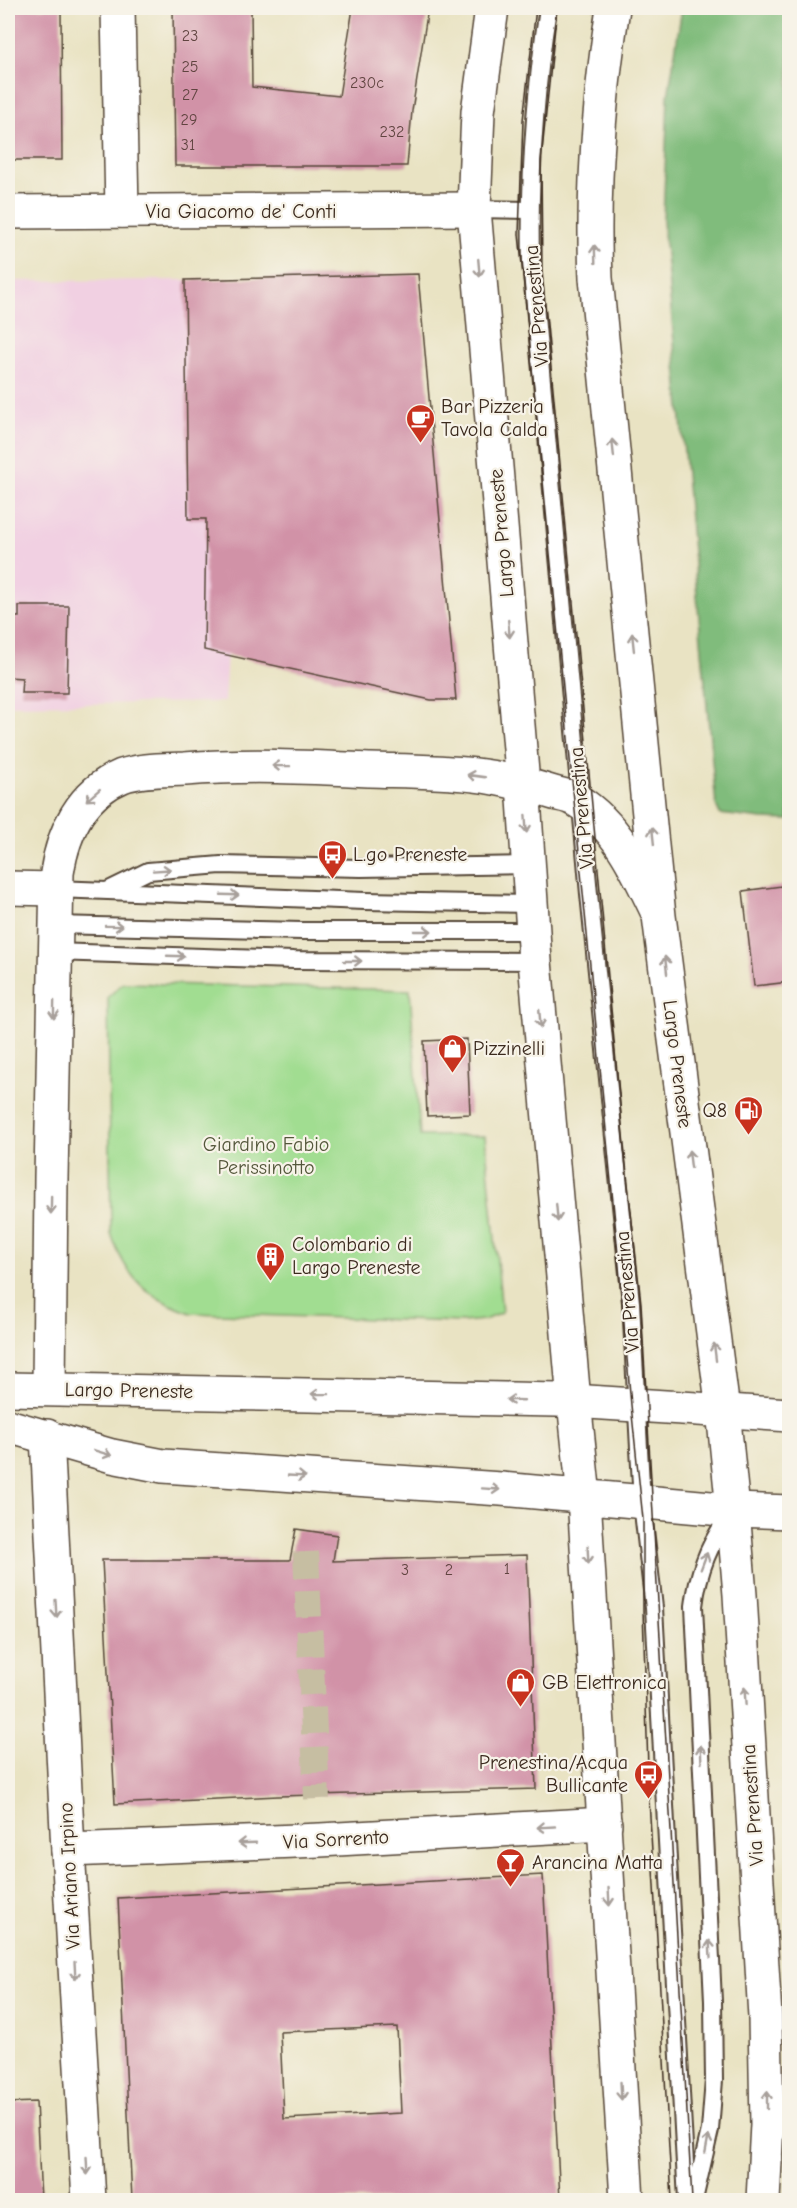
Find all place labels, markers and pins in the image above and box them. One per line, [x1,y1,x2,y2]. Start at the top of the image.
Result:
place label: Bar Pizzeria Tavola Calda [441,395,548,441]
cafe icon: Bar Pizzeria Tavola Calda [404,402,436,444]
bus stop icon: L.go Preneste [316,838,348,880]
place label: L.go Preneste [353,843,467,866]
shop icon: Pizzinelli [436,1032,468,1074]
place label: Pizzinelli [473,1037,545,1060]
fuel station icon: Q8 [732,1094,764,1136]
place label: Q8 [703,1099,727,1122]
place label: Colombario di Largo Preneste [292,1233,421,1279]
building icon: Colombario di Largo Preneste [255,1240,287,1282]
shop icon: GB Elettronica [505,1666,537,1708]
place label: GB Elettronica [542,1671,667,1694]
place label: Prenestina/Acqua Bullicante [479,1751,628,1797]
bus stop icon: Prenestina/Acqua Bullicante [633,1758,665,1800]
bar icon: Arancina Matta [495,1846,527,1888]
place label: Arancina Matta [532,1851,663,1874]

